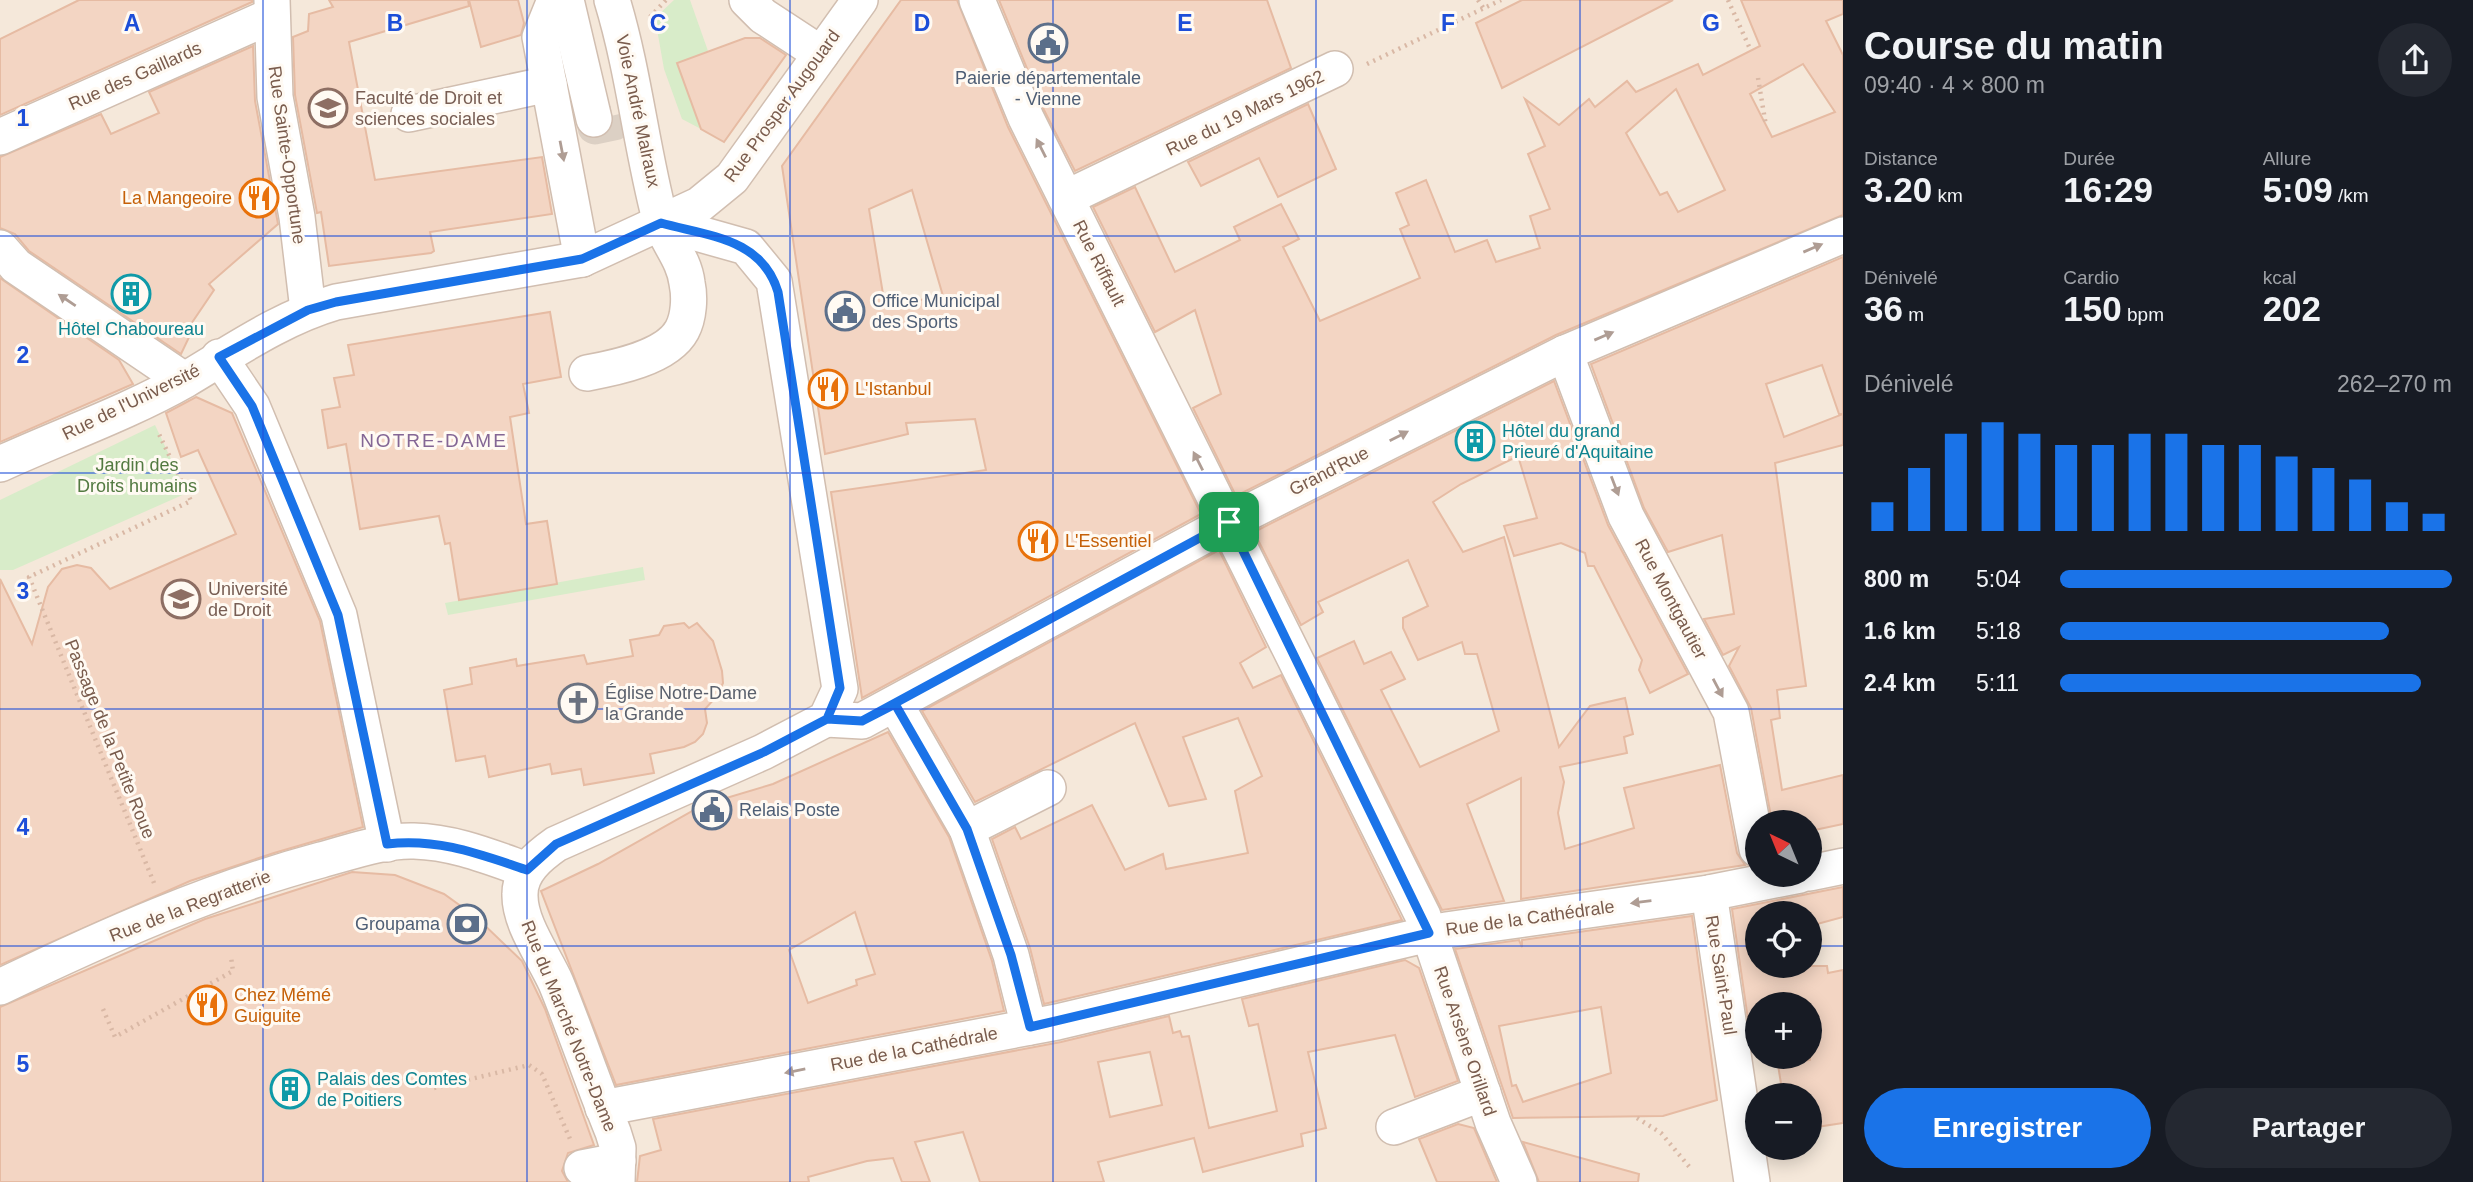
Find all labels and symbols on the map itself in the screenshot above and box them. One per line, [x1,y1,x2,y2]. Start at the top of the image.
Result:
text: A [124,10,140,36]
text: B [387,10,403,36]
text: C [650,10,666,36]
text: D [914,10,930,36]
text: E [1177,10,1193,36]
text: F [1441,10,1455,36]
text: G [1702,10,1720,36]
public building icon: Paierie départementale - Vienne [1027,22,1069,64]
street label: Rue Prosper Augouard [720,26,844,186]
street label: Voie André Malraux [612,33,664,189]
street label: Rue des Gaillards [66,38,204,114]
street label: Rue Sainte-Opportune [265,64,309,246]
street label: Rue du 19 Mars 1962 [1163,66,1327,160]
place label: Paierie départementale - Vienne [955,68,1141,109]
school or university icon: Faculté de Droit et sciences sociales [307,87,349,129]
place label: Faculté de Droit et sciences sociales [355,88,502,129]
text: 1 [17,105,30,131]
one-way arrow [1036,138,1047,158]
one-way arrow [557,140,568,162]
restaurant icon: La Mangeoire [238,177,280,219]
place label: La Mangeoire [122,188,232,208]
street label: Rue Riffault [1069,217,1129,309]
one-way arrow [1803,242,1824,253]
building icon: Hôtel Chaboureau [110,273,152,315]
public building icon: Office Municipal des Sports [824,290,866,332]
place label: Office Municipal des Sports [872,291,1000,332]
one-way arrow [58,293,76,307]
place label: Hôtel Chaboureau [58,319,204,339]
one-way arrow [1594,331,1615,342]
text: 2 [17,342,29,368]
street label: Rue de l'Université [59,360,203,444]
restaurant icon: L'Istanbul [807,368,849,410]
place label: L'Istanbul [855,379,932,399]
building icon: Hôtel du grand Prieuré d'Aquitaine [1454,420,1496,462]
place label: Hôtel du grand Prieuré d'Aquitaine [1502,421,1654,462]
district label: NOTRE-DAME [360,430,508,451]
one-way arrow [1389,431,1409,442]
street label: Grand'Rue [1286,442,1372,500]
one-way arrow [1193,451,1204,471]
park label: Jardin des Droits humains [77,455,197,496]
one-way arrow [1610,475,1621,496]
pin [1199,492,1259,552]
restaurant icon: L'Essentiel [1017,520,1059,562]
place label: L'Essentiel [1065,531,1151,551]
street label: Rue Montgautier [1631,536,1711,662]
text: 3 [17,578,29,604]
school or university icon: Université de Droit [160,578,202,620]
place label: Université de Droit [208,579,288,620]
street label: Passage de la Petite Roue [61,636,159,842]
one-way arrow [1713,678,1724,698]
church icon: Église Notre-Dame la Grande [557,682,599,724]
place label: Église Notre-Dame la Grande [605,683,757,724]
public building icon: Relais Poste [691,789,733,831]
place label: Relais Poste [739,800,840,820]
north arrow [1745,810,1822,887]
text: 4 [17,814,30,840]
street label: Rue de la Regratterie [107,866,273,946]
street label: Rue de la Cathédrale [1444,896,1616,940]
one-way arrow [1630,896,1652,907]
bank icon: Groupama [446,903,488,945]
place label: Groupama [355,914,441,934]
street label: Rue Saint-Paul [1702,914,1740,1036]
street label: Rue du Marché Notre-Dame [517,917,621,1135]
street label: Rue Arsène Orillard [1430,963,1500,1119]
restaurant icon: Chez Mémé Guiguite [186,984,228,1026]
place label: Chez Mémé Guiguite [234,985,331,1026]
street label: Rue de la Cathédrale [829,1023,999,1075]
text: 5 [17,1051,30,1077]
one-way arrow [784,1066,806,1077]
building icon: Palais des Comtes de Poitiers [269,1068,311,1110]
place label: Palais des Comtes de Poitiers [317,1069,467,1110]

